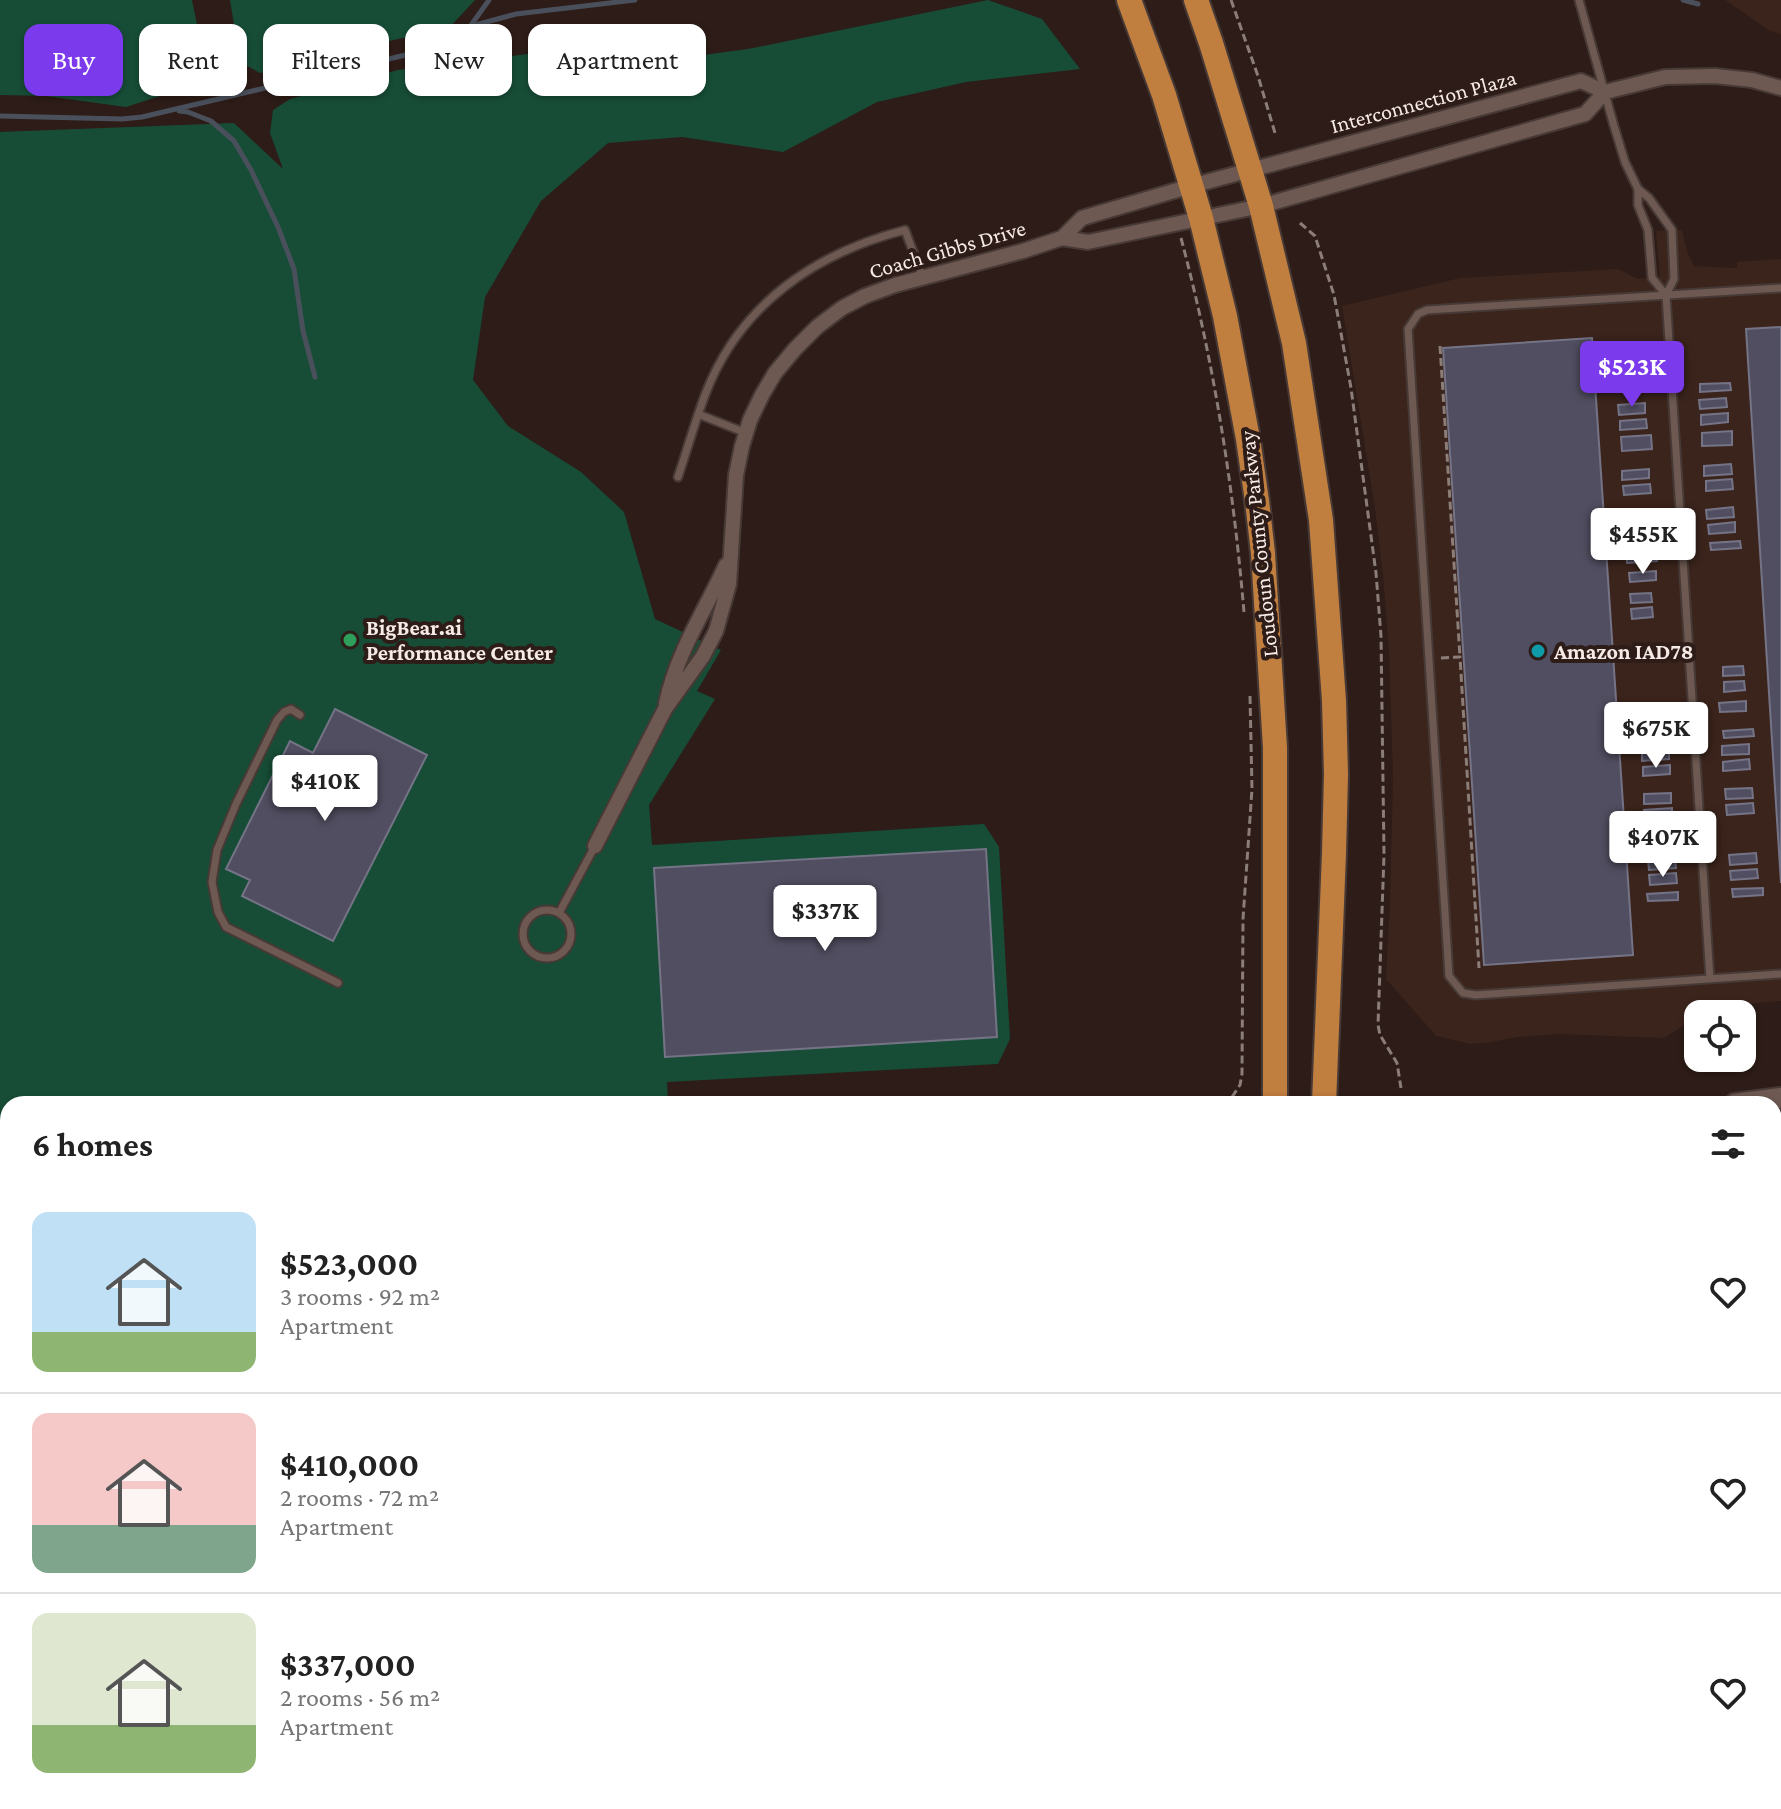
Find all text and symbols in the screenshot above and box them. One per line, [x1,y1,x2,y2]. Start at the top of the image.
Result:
chip: Buy [24,24,123,96]
chip: Rent [139,24,247,96]
chip: Filters [263,24,389,96]
chip: New [405,24,512,96]
chip: Apartment [528,24,706,96]
street label: Interconnection Plaza [1327,65,1519,138]
street label: Coach Gibbs Drive [866,215,1028,284]
pin: $523K [1576,341,1688,409]
text: $523K [1598,352,1666,381]
street label: Loudoun County Parkway [1234,429,1283,658]
pin: $455K [1587,508,1699,576]
text: $455K [1609,519,1677,548]
place label: BigBear.ai Performance Center [366,615,553,665]
marker: BigBear.ai Performance Center [341,631,359,649]
place label: Amazon IAD78 [1553,639,1693,664]
marker: Amazon IAD78 [1529,642,1547,660]
pin: $675K [1600,702,1712,770]
text: $675K [1622,713,1690,742]
pin: $410K [269,755,381,823]
text: $410K [290,766,360,795]
pin: $407K [1607,811,1719,879]
text: $407K [1627,822,1699,851]
pin: $337K [769,885,881,953]
text: $337K [791,896,859,925]
map controls [1684,1000,1756,1072]
button: locate [1684,1000,1756,1072]
icon: filters [1706,1122,1750,1166]
text: 6 homes [32,1126,153,1163]
icon: home [96,1244,192,1340]
text: $523,000 [280,1245,418,1282]
icon: heart [1706,1270,1750,1314]
text: 3 rooms · 92 m² [280,1282,440,1311]
text: Apartment [280,1311,393,1340]
icon: home [96,1445,192,1541]
text: $410,000 [280,1446,419,1483]
icon: heart [1706,1471,1750,1515]
text: 2 rooms · 72 m² [280,1483,439,1512]
text: Apartment [280,1512,393,1541]
icon: home [96,1645,192,1741]
text: $337,000 [280,1646,416,1683]
icon: heart [1706,1671,1750,1715]
text: 2 rooms · 56 m² [280,1683,440,1712]
text: Apartment [280,1712,393,1741]

